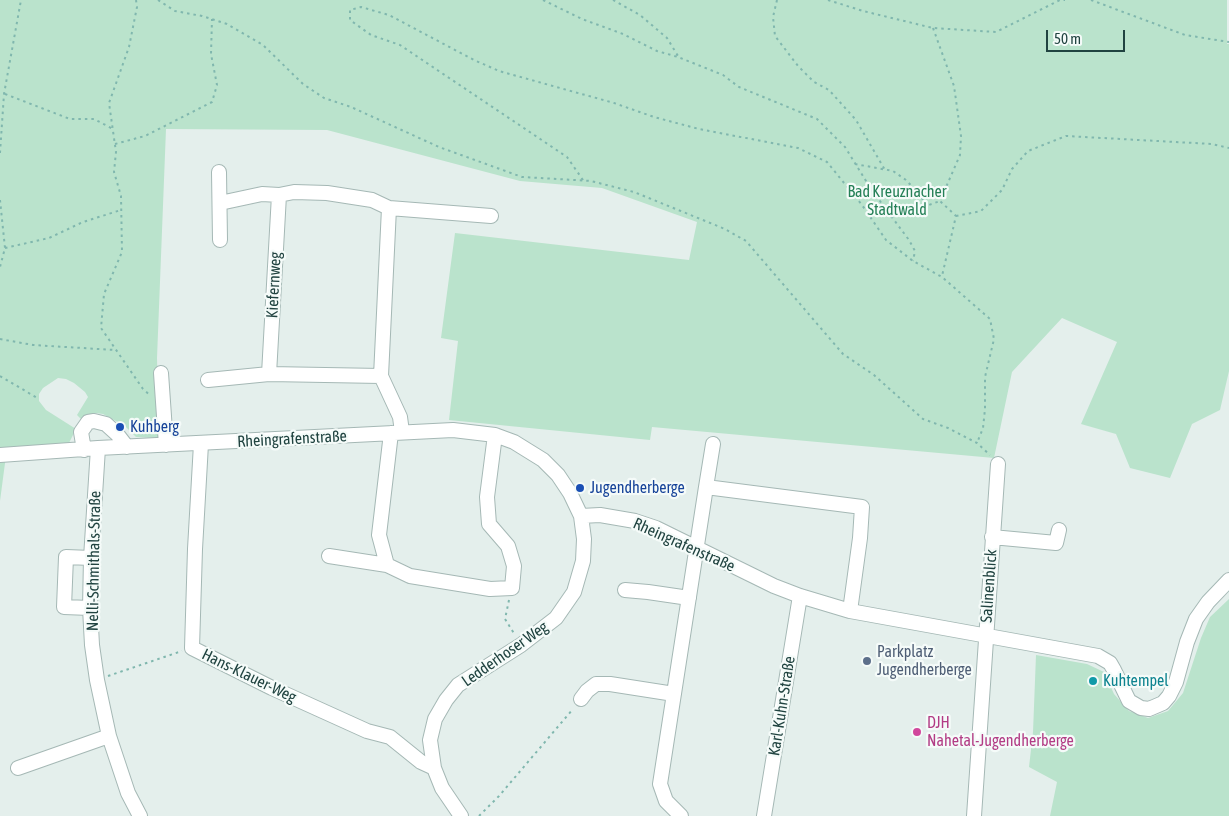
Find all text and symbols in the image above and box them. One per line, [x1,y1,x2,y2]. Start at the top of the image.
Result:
scale bar [1049,20,1128,52]
text: 50 m [1054,30,1081,47]
park label: Bad Kreuznacher Stadtwald [848,182,946,220]
street label: Kiefernweg [263,251,285,319]
place label: Kuhberg [130,417,179,437]
marker: Kuhberg [114,421,126,433]
street label: Rheingrafenstraße [237,427,347,451]
place label: Jugendherberge [590,478,685,498]
marker: Jugendherberge [574,482,586,494]
street label: Nelli-Schmithals-Straße [83,491,105,631]
street label: Rheingrafenstraße [630,514,738,576]
street label: Salinenblick [977,549,1001,623]
street label: Ledderhoser Weg [458,617,552,691]
place label: Parkplatz Jugendherberge [877,642,972,680]
street label: Hans-Klauer-Weg [199,645,299,707]
street label: Karl-Kuhn-Straße [765,655,799,757]
marker: Parkplatz Jugendherberge [861,655,873,667]
place label: Kuhtempel [1103,671,1168,691]
marker: Kuhtempel [1087,675,1099,687]
place label: DJH Nahetal-Jugendherberge [927,713,1074,751]
marker: DJH Nahetal-Jugendherberge [911,726,923,738]

